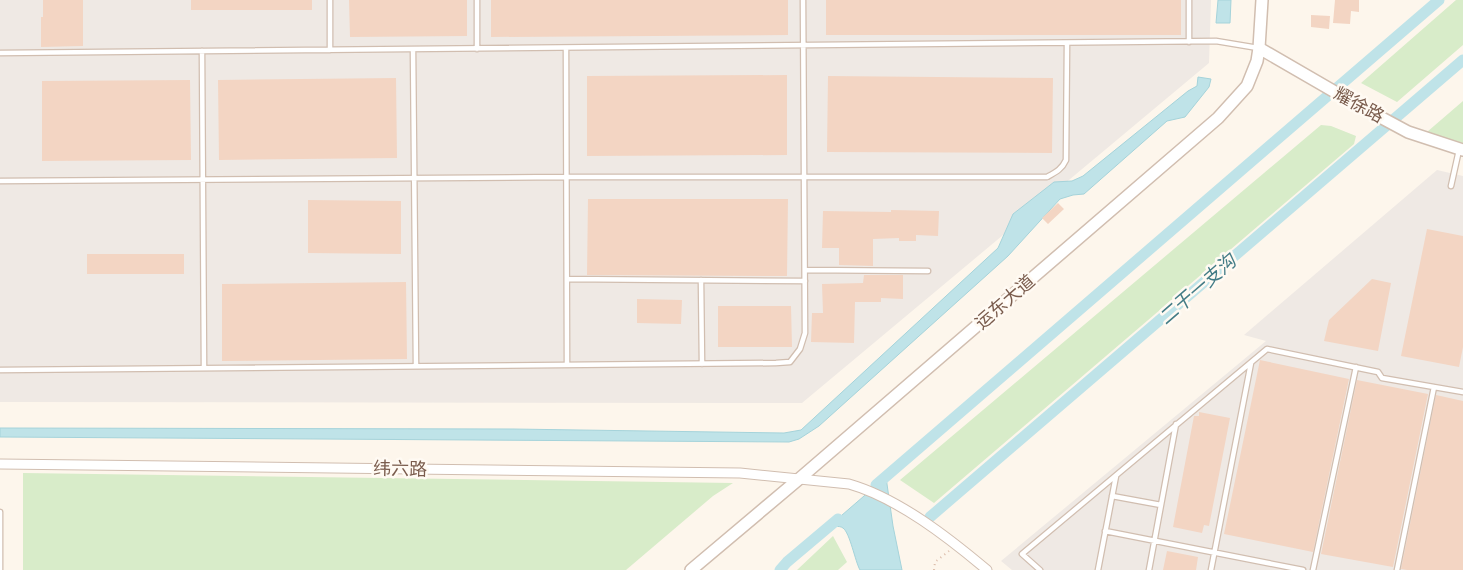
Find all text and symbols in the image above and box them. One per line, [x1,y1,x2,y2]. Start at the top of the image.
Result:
street label: 耀徐路 [1331,82,1388,127]
water label: 二干一支沟 [1154,248,1242,328]
street label: 运东大道 [971,270,1039,333]
street label: 纬六路 [373,458,427,479]

